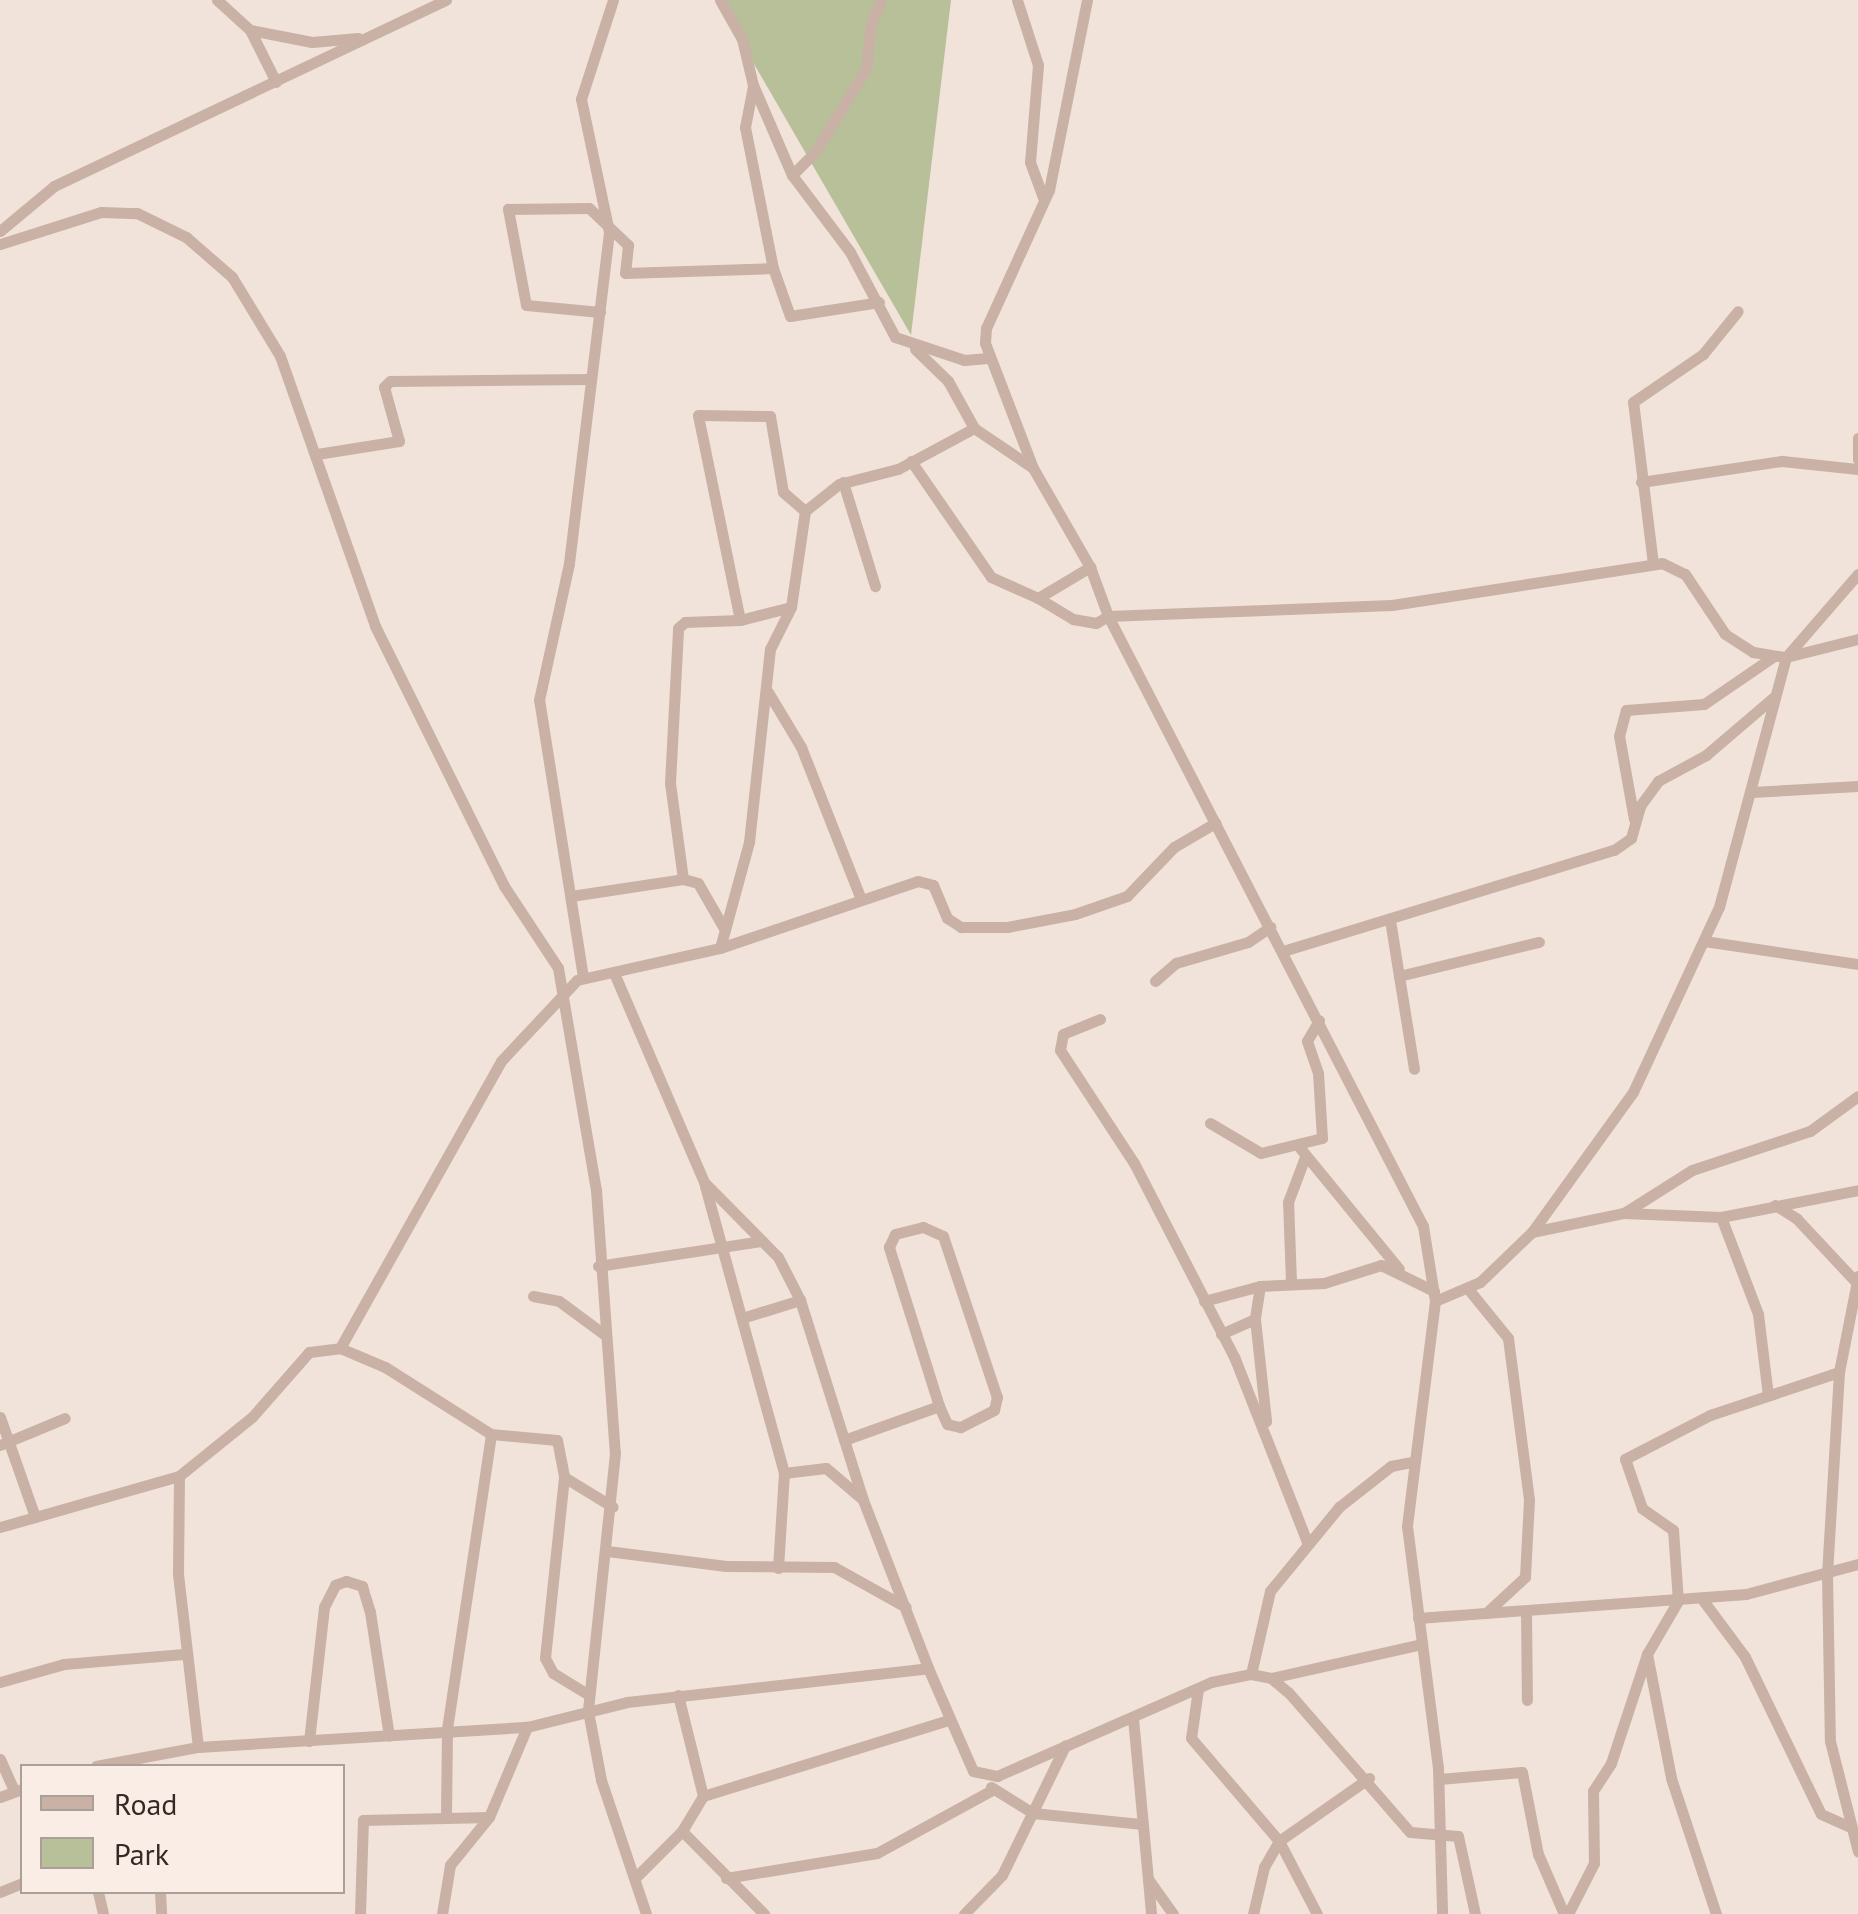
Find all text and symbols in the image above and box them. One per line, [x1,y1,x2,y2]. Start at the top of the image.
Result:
legend [20,1764,345,1894]
text: Road [114,1784,178,1823]
text: Park [114,1834,169,1873]

